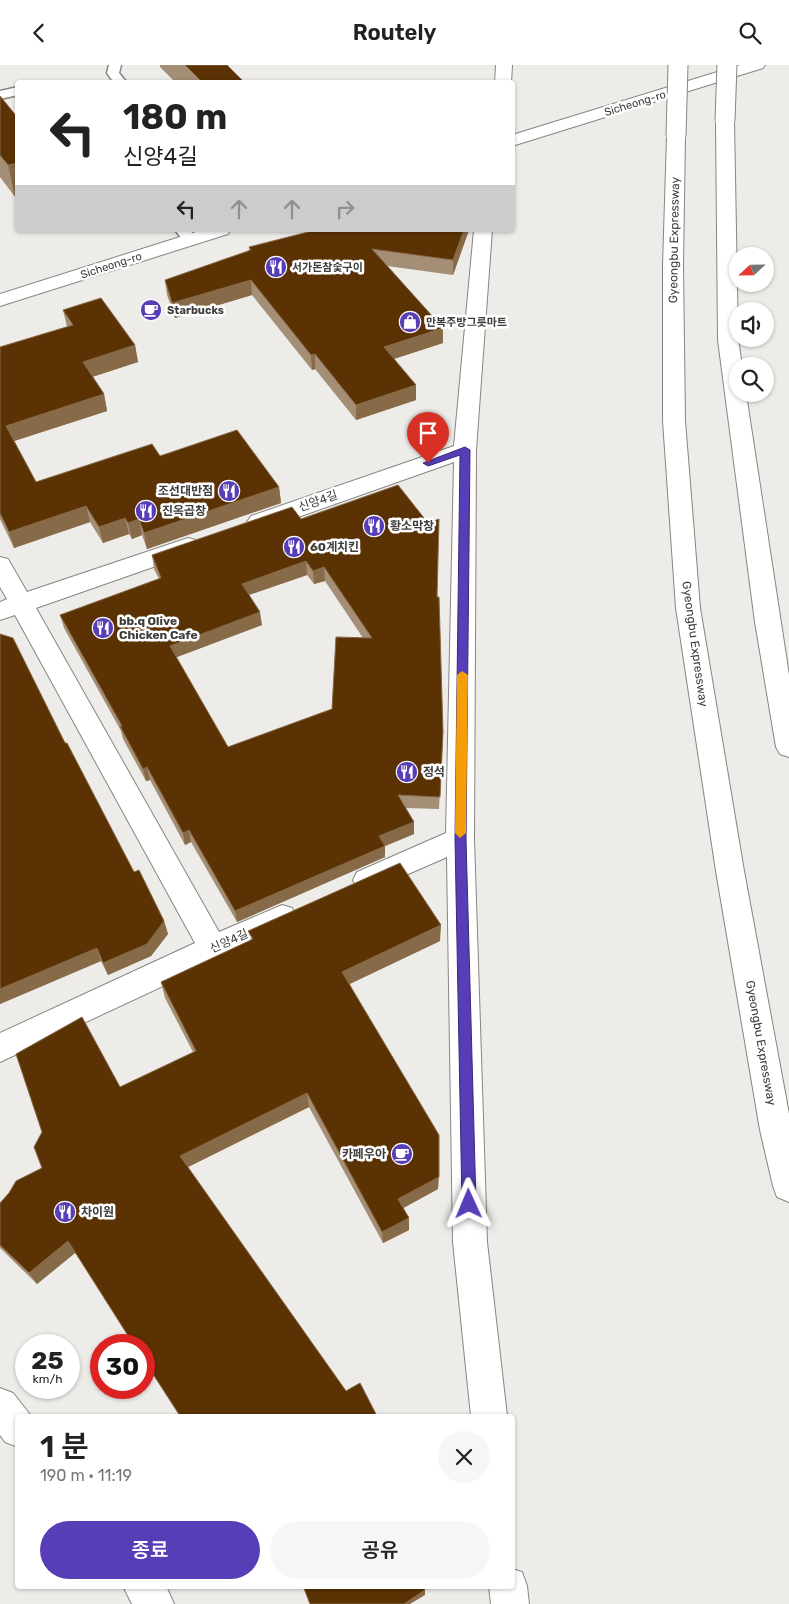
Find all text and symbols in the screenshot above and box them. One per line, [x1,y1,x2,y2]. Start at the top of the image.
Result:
icon: back [25,19,53,47]
text: Routely [353,19,436,46]
icon: search [736,19,764,47]
street label: Sicheong-ro [603,88,668,119]
text: 180 m [123,96,227,138]
icon: left [40,100,105,165]
text: 신양4길 [123,143,197,170]
street label: Gyeongbu Expressway [666,176,682,303]
icon: left [172,195,200,223]
icon: ahead [225,195,253,223]
icon: ahead [278,195,306,223]
icon: right [331,195,359,223]
north arrow [729,247,774,293]
map controls [729,247,774,402]
street label: Sicheong-ro [79,249,143,282]
restaurant icon: 서가돈참숯구이 [264,255,288,279]
place label: 서가돈참숯구이 [292,261,363,274]
cafe icon: Starbucks [139,298,163,322]
button: sound [729,302,774,347]
place label: Starbucks [167,304,224,317]
shop icon: 만복주방그릇마트 [398,310,422,334]
place label: 만복주방그릇마트 [426,316,507,329]
button: search [729,357,774,402]
pin [407,412,449,463]
icon: arrive [414,419,442,447]
restaurant icon: 조선대반점 [217,479,241,503]
place label: 조선대반점 [158,484,213,498]
street label: 신양4길 [297,488,339,514]
restaurant icon: 진옥곱창 [134,499,158,523]
place label: 진옥곱창 [162,504,206,518]
restaurant icon: 황소막창 [362,514,386,538]
place label: 황소막창 [390,519,434,533]
restaurant icon: 60계치킨 [282,535,306,559]
place label: 60계치킨 [310,540,359,554]
street label: Gyeongbu Expressway [679,580,711,708]
place label: bb.q Olive Chicken Cafe [119,614,198,642]
restaurant icon: bb.q Olive Chicken Cafe [91,616,115,640]
restaurant icon: 정석 [395,760,419,784]
place label: 정석 [423,765,445,779]
street label: 신양4길 [208,926,250,956]
street label: Gyeongbu Expressway [743,979,779,1107]
cafe icon: 카페우아 [390,1142,414,1166]
place label: 카페우아 [342,1147,386,1161]
position arrow [442,1177,494,1229]
restaurant icon: 차이원 [53,1200,77,1224]
place label: 차이원 [81,1205,114,1219]
speed limit sign: 30 [90,1334,155,1399]
text: 25 [31,1346,64,1375]
text: km/h [33,1372,62,1386]
text: 1 분 [40,1429,89,1465]
button: close [438,1431,490,1483]
text: 190 m · 11:19 [40,1466,132,1485]
button: 종료 [40,1521,260,1579]
button: 공유 [270,1521,490,1579]

